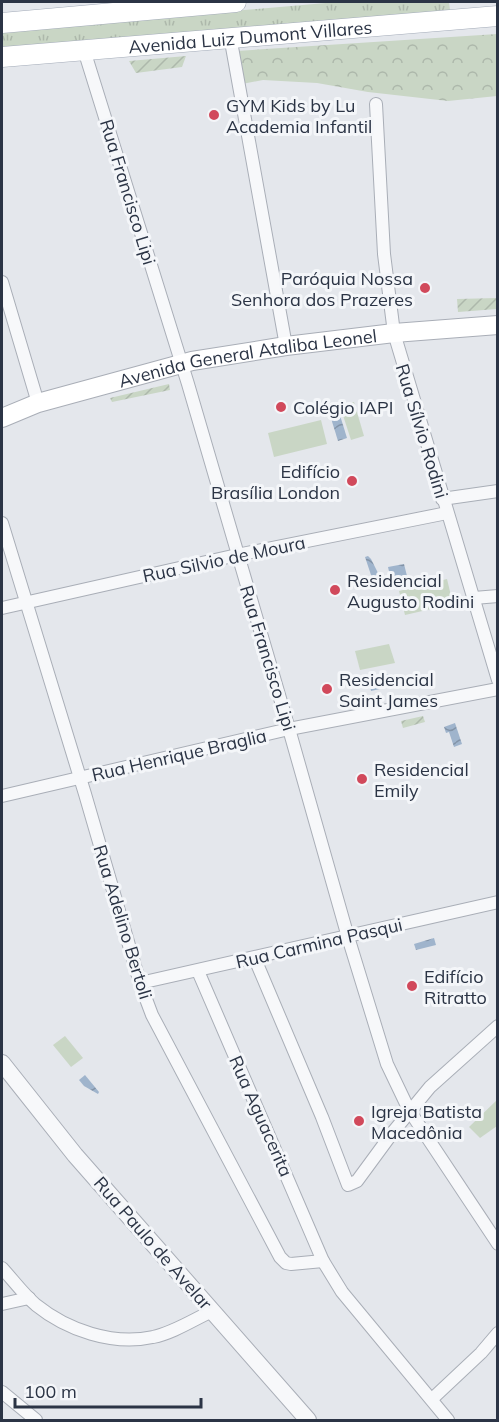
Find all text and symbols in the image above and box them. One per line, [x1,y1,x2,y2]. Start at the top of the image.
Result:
street label: Avenida Luiz Dumont Villares [127,15,373,58]
place label: GYM Kids by Lu Academia Infantil [226,94,372,138]
marker: GYM Kids by Lu Academia Infantil [207,108,221,122]
street label: Rua Francisco Lipi [95,116,161,268]
place label: Paróquia Nossa Senhora dos Prazeres [231,267,413,311]
marker: Paróquia Nossa Senhora dos Prazeres [418,281,432,295]
street label: Avenida General Ataliba Leonel [116,324,378,392]
street label: Rua Sílvio Rodini [391,361,453,501]
place label: Colégio IAPI [293,396,393,419]
marker: Colégio IAPI [274,400,288,414]
place label: Edifício Brasília London [211,460,340,504]
marker: Edifício Brasília London [345,474,359,488]
street label: Rua Silvio de Moura [141,531,307,587]
place label: Residencial Augusto Rodini [347,569,474,613]
street label: Rua Francisco Lipi [235,582,301,734]
marker: Residencial Augusto Rodini [328,583,342,597]
place label: Residencial Saint James [339,668,438,712]
marker: Residencial Saint James [320,682,334,696]
street label: Rua Henrique Braglia [89,724,269,786]
place label: Residencial Emily [374,758,469,802]
marker: Residencial Emily [355,772,369,786]
street label: Rua Adelino Bertoli [89,842,157,1002]
street label: Rua Carmina Pasqui [233,913,405,973]
place label: Edifício Ritratto [424,965,487,1009]
marker: Edifício Ritratto [405,979,419,993]
street label: Rua Aguacerita [224,1052,298,1180]
place label: Igreja Batista Macedônia [371,1100,482,1144]
marker: Igreja Batista Macedônia [352,1114,366,1128]
street label: Rua Paulo de Avelar [89,1172,217,1315]
scale bar [15,1371,201,1409]
text: 100 m [24,1380,77,1403]

